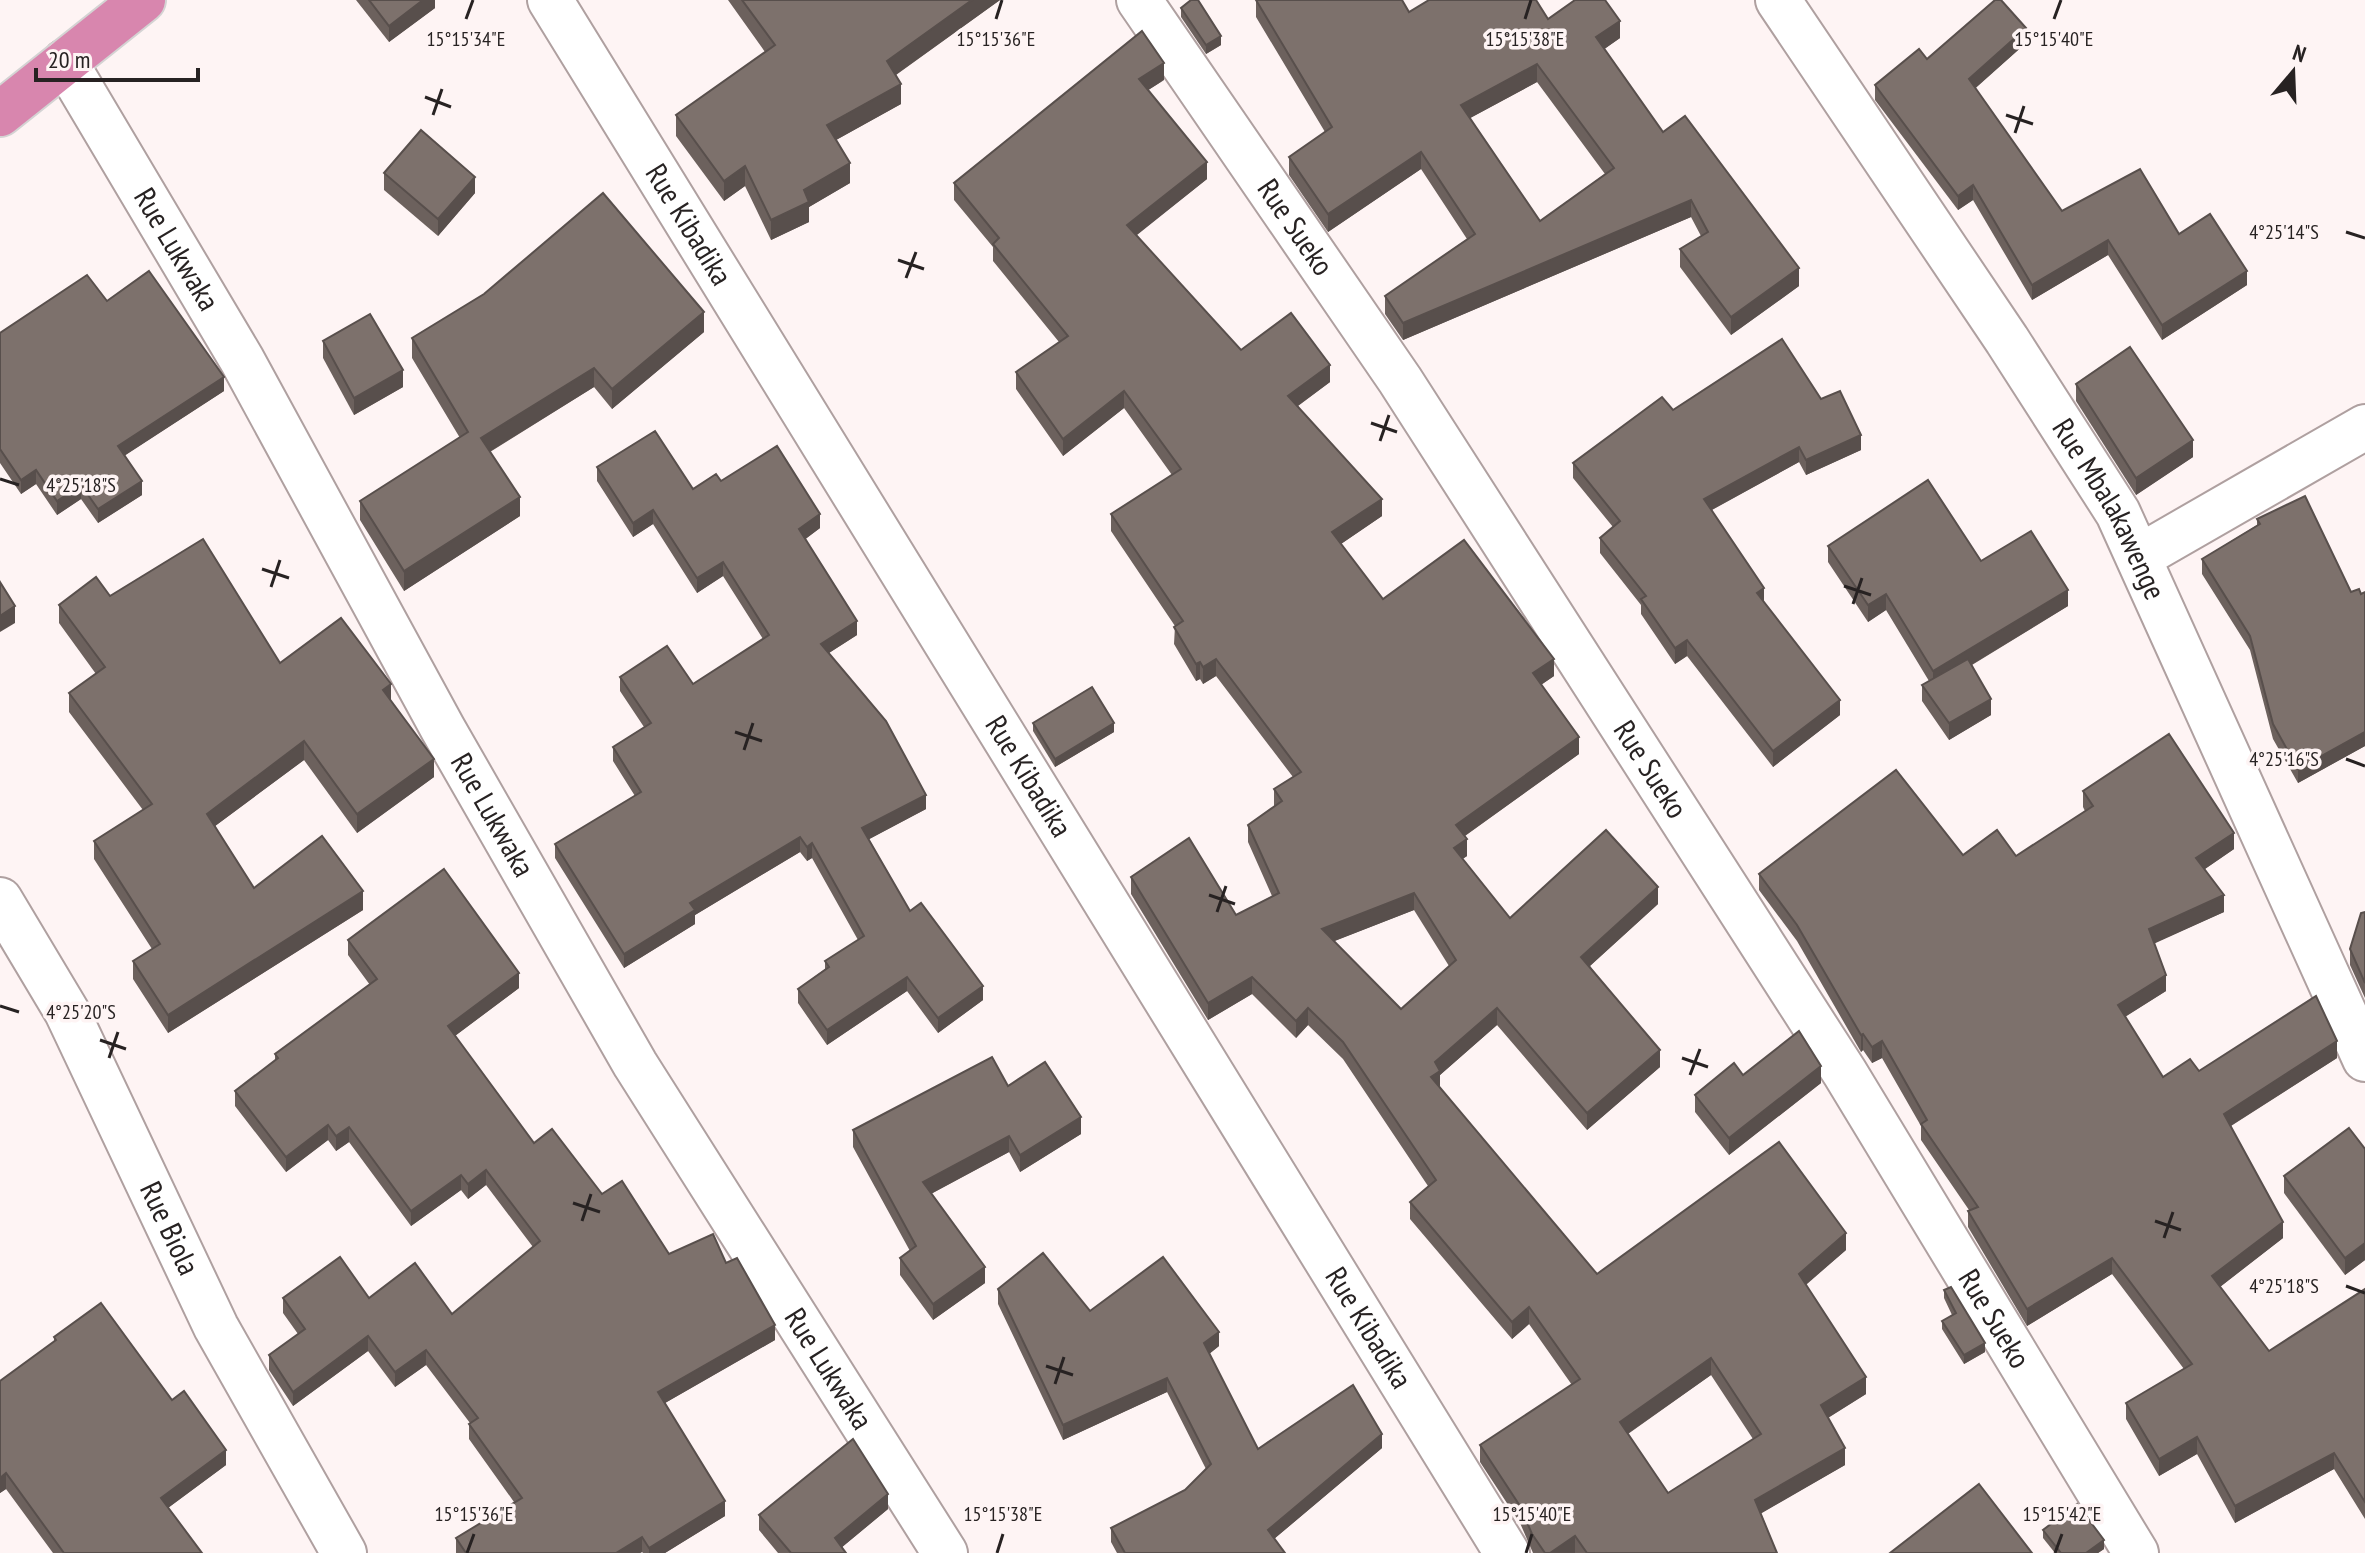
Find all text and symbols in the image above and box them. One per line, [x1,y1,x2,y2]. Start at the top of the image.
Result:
text: 15°15'34"E [427,26,505,52]
text: 15°15'36"E [957,26,1035,52]
text: 15°15'38"E [1486,26,1564,52]
text: 15°15'40"E [2015,26,2093,52]
scale bar [36,32,198,82]
north arrow [2253,32,2333,112]
text: N [2289,38,2310,68]
text: 20 m [48,44,90,75]
street label: Rue Kibadika [638,156,742,292]
street label: Rue Sueko [1250,171,1343,283]
street label: Rue Lukwaka [126,180,229,317]
text: 4°25'14"S [2249,219,2319,245]
street label: Rue Mbalakawenge [2044,411,2176,605]
text: 4°25'18"S [46,472,116,498]
street label: Rue Kibadika [978,708,1082,844]
street label: Rue Sueko [1606,712,1697,825]
street label: Rue Lukwaka [443,746,544,883]
text: 4°25'16"S [2249,746,2319,772]
text: 4°25'20"S [46,999,116,1025]
street label: Rue Biola [132,1175,210,1281]
street label: Rue Kibadika [1317,1259,1422,1395]
street label: Rue Sueko [1950,1261,2040,1375]
text: 4°25'18"S [2249,1273,2319,1299]
street label: Rue Lukwaka [777,1300,883,1436]
text: 15°15'36"E [435,1501,513,1527]
text: 15°15'38"E [964,1501,1042,1527]
text: 15°15'40"E [1493,1501,1571,1527]
text: 15°15'42"E [2023,1501,2101,1527]

